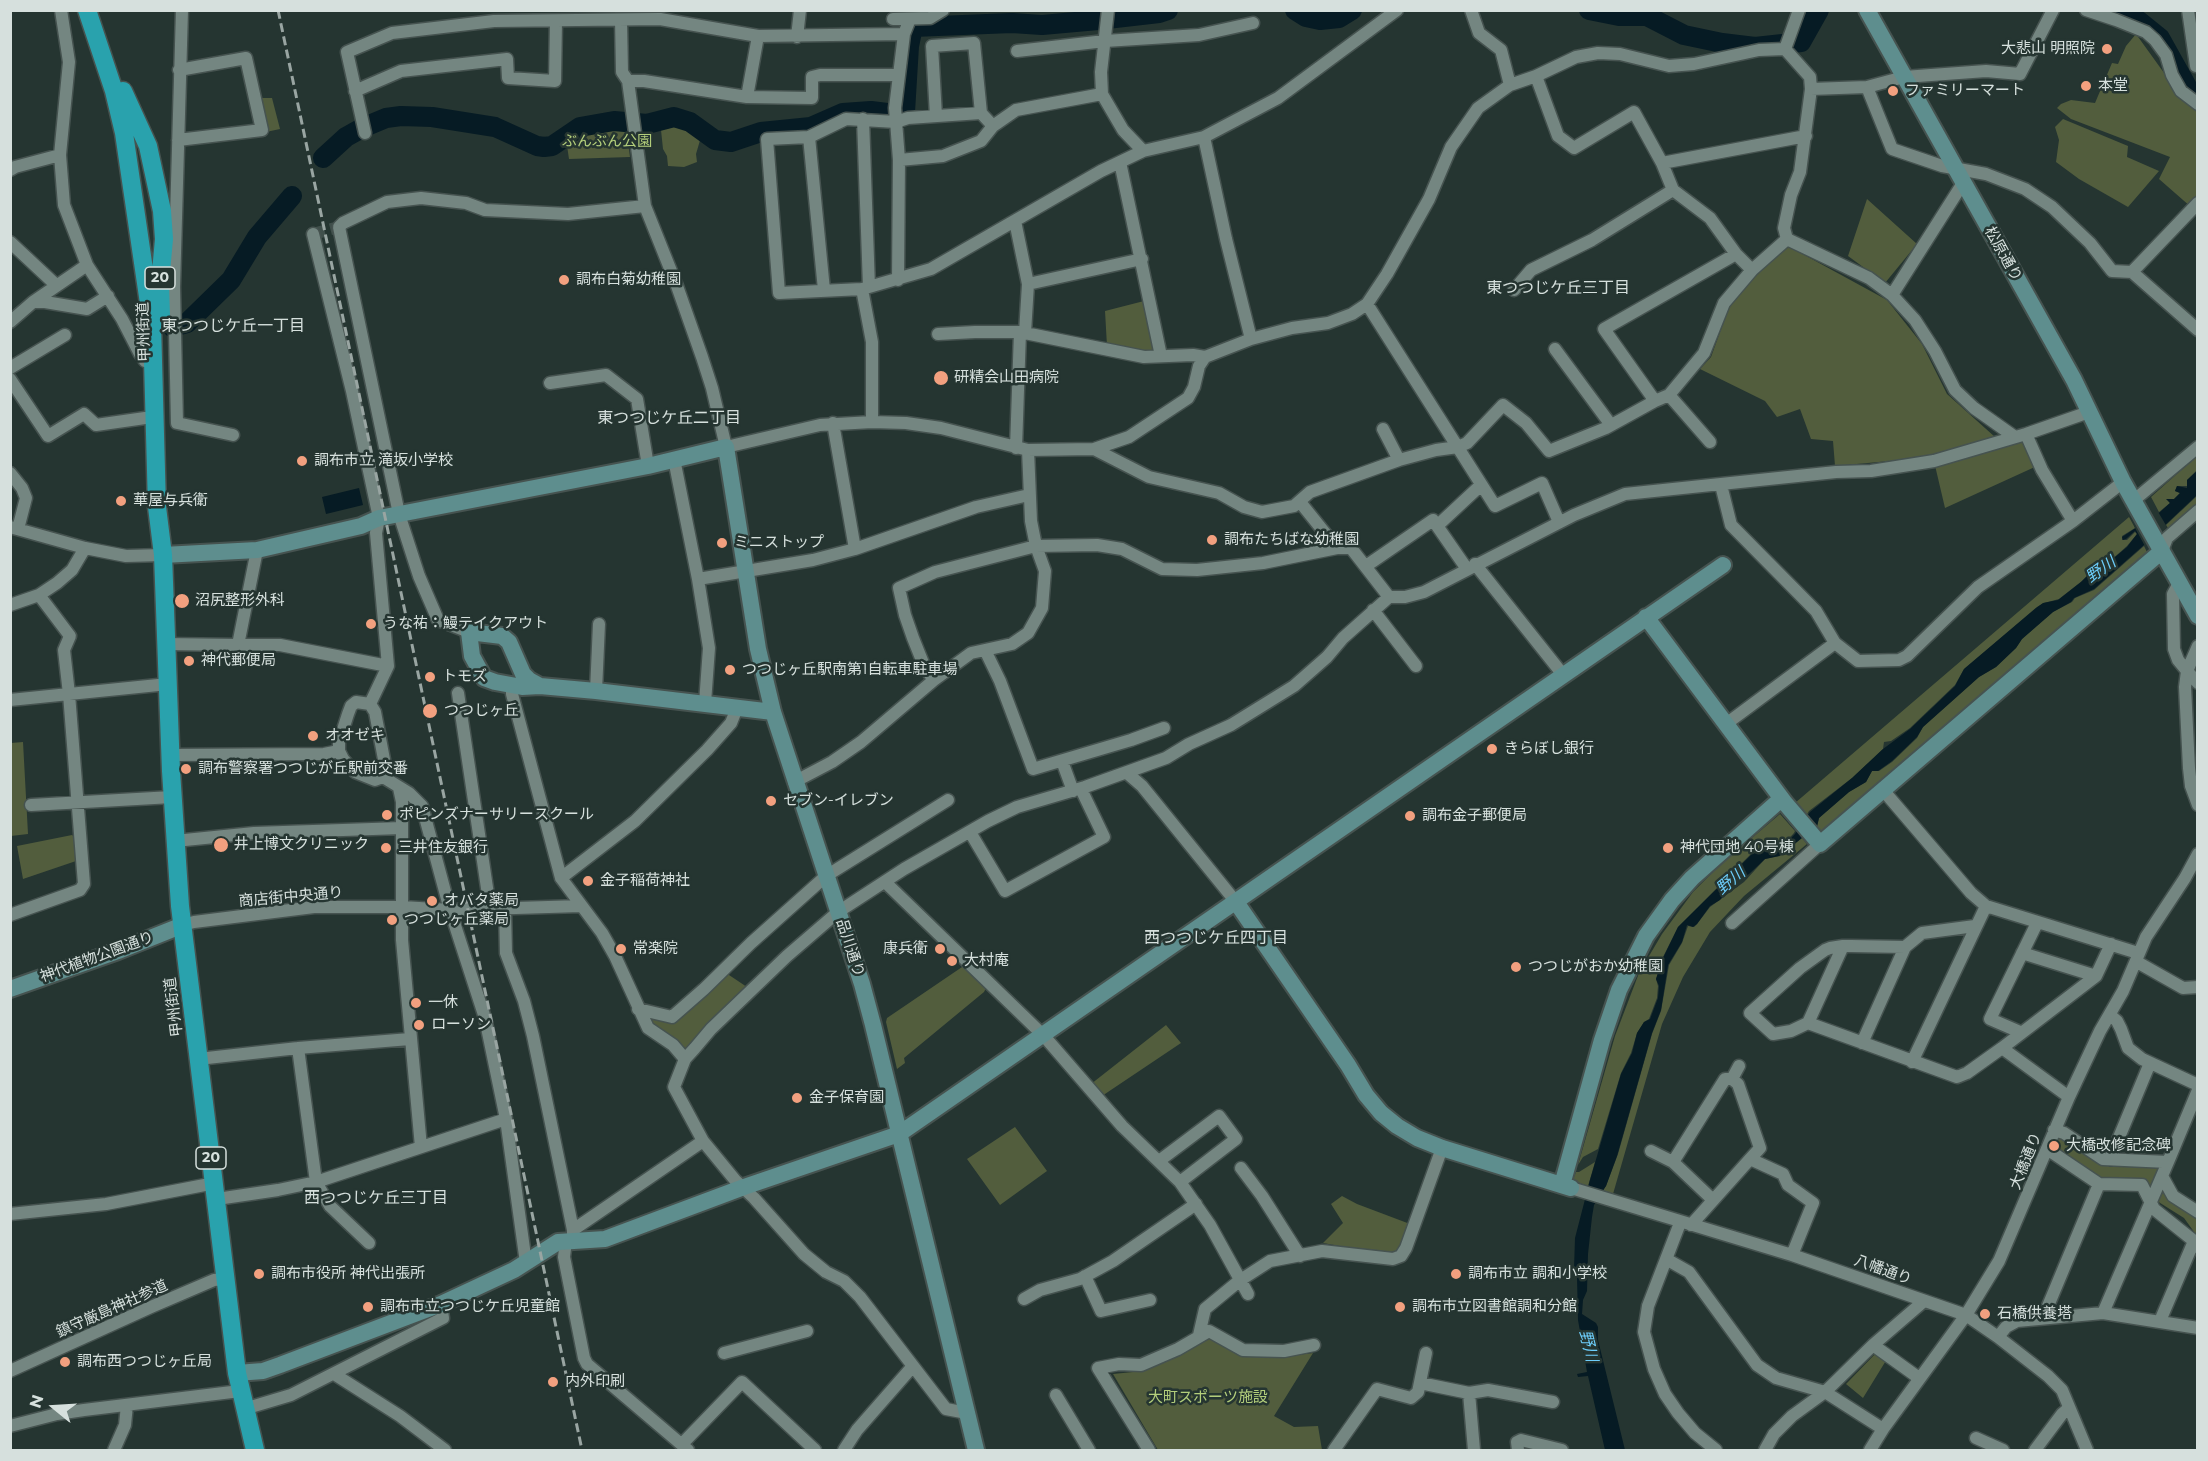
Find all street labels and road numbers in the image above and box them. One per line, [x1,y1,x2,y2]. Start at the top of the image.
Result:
street label: 松原通り [1981,223,2025,285]
road number: 20 [145,267,175,289]
street label: 甲州街道 [134,302,154,362]
street label: 商店街中央通り [238,883,344,911]
street label: 品川通り [832,917,868,979]
street label: 神代植物公園通り [38,928,156,986]
street label: 甲州街道 [161,976,187,1038]
street label: 大橋通り [2006,1130,2046,1192]
road number: 20 [196,1147,226,1169]
street label: 八幡通り [1852,1251,1914,1289]
street label: 鎮守厳島神社参道 [54,1276,170,1342]

